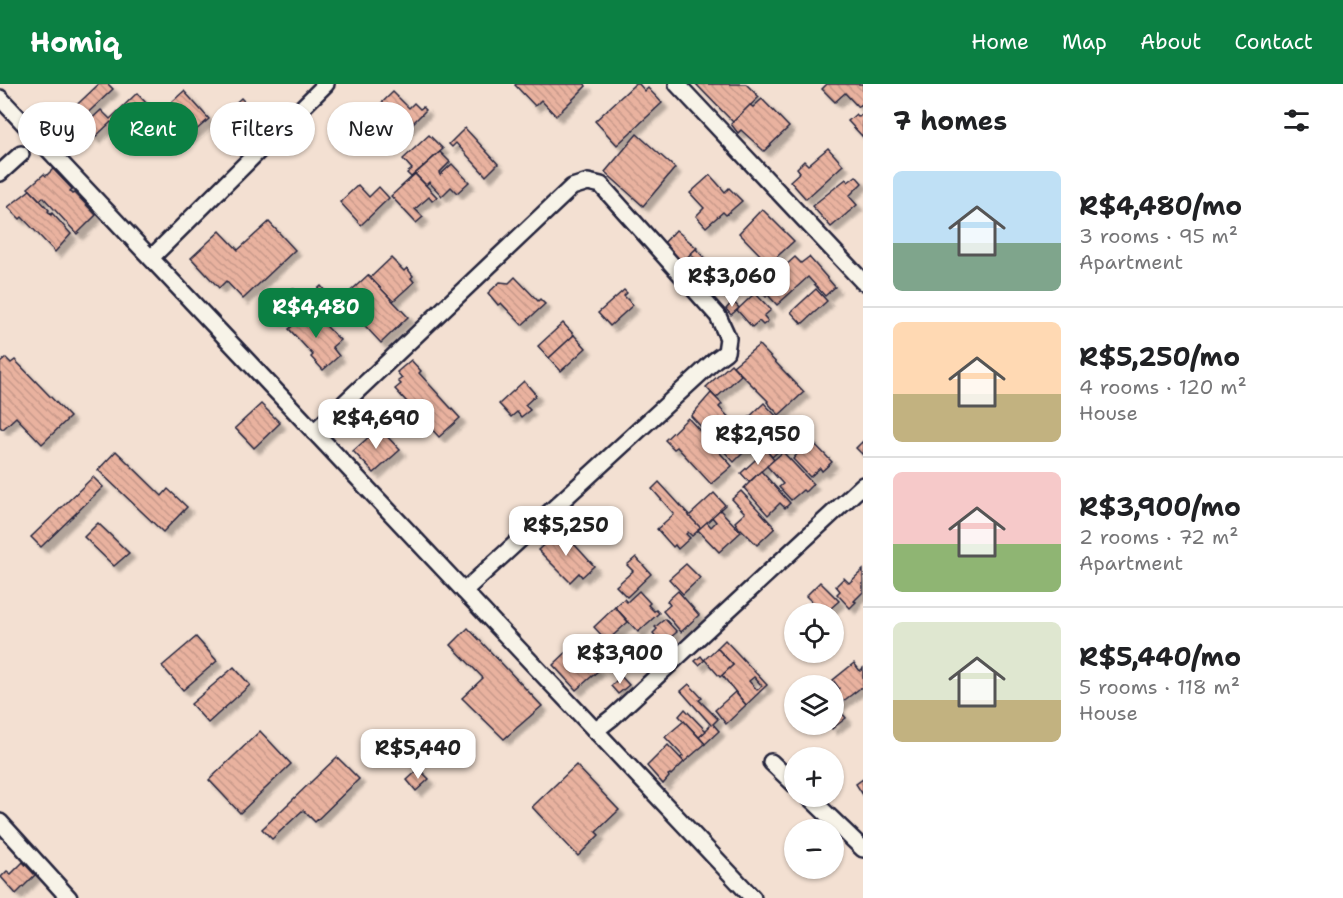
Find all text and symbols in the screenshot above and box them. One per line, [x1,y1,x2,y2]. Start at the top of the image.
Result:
text: Homiq [30,23,120,61]
text: Home [971,28,1029,56]
text: Map [1062,28,1107,56]
text: About [1140,28,1201,56]
text: Contact [1234,28,1313,56]
chip: Buy [18,102,96,156]
chip: Rent [108,102,198,156]
chip: Filters [210,102,315,156]
chip: New [327,102,414,156]
text: 7 homes [893,103,1007,138]
icon: filters [1280,104,1313,137]
text: R$4,480/mo [1079,188,1242,223]
icon: home [941,195,1013,267]
text: 3 rooms · 95 m² [1079,223,1238,249]
text: Apartment [1079,249,1183,275]
pin: R$3,060 [677,257,787,308]
text: R$3,060 [688,263,776,289]
pin: R$4,480 [261,288,371,339]
text: R$4,480 [272,294,360,320]
text: R$5,250/mo [1079,339,1240,374]
icon: home [941,346,1013,418]
text: 4 rooms · 120 m² [1079,374,1247,400]
pin: R$4,690 [321,399,431,450]
text: House [1079,400,1138,426]
text: R$4,690 [332,405,420,431]
pin: R$2,950 [703,415,813,466]
text: R$2,950 [715,421,801,447]
text: R$3,900/mo [1079,489,1241,524]
icon: home [941,496,1013,568]
pin: R$5,250 [511,506,621,557]
text: R$5,250 [523,512,609,538]
text: 2 rooms · 72 m² [1079,524,1238,550]
text: Apartment [1079,550,1183,576]
map controls [784,603,844,879]
button: locate [784,603,844,663]
pin: R$3,900 [565,634,675,685]
text: R$5,440/mo [1079,639,1241,674]
text: R$3,900 [577,640,663,666]
icon: home [941,646,1013,718]
text: 5 rooms · 118 m² [1079,674,1240,700]
button: layers [784,675,844,735]
text: House [1079,700,1138,726]
pin: R$5,440 [363,729,473,780]
text: R$5,440 [375,735,461,761]
button: + [784,747,844,807]
button: − [784,819,844,879]

